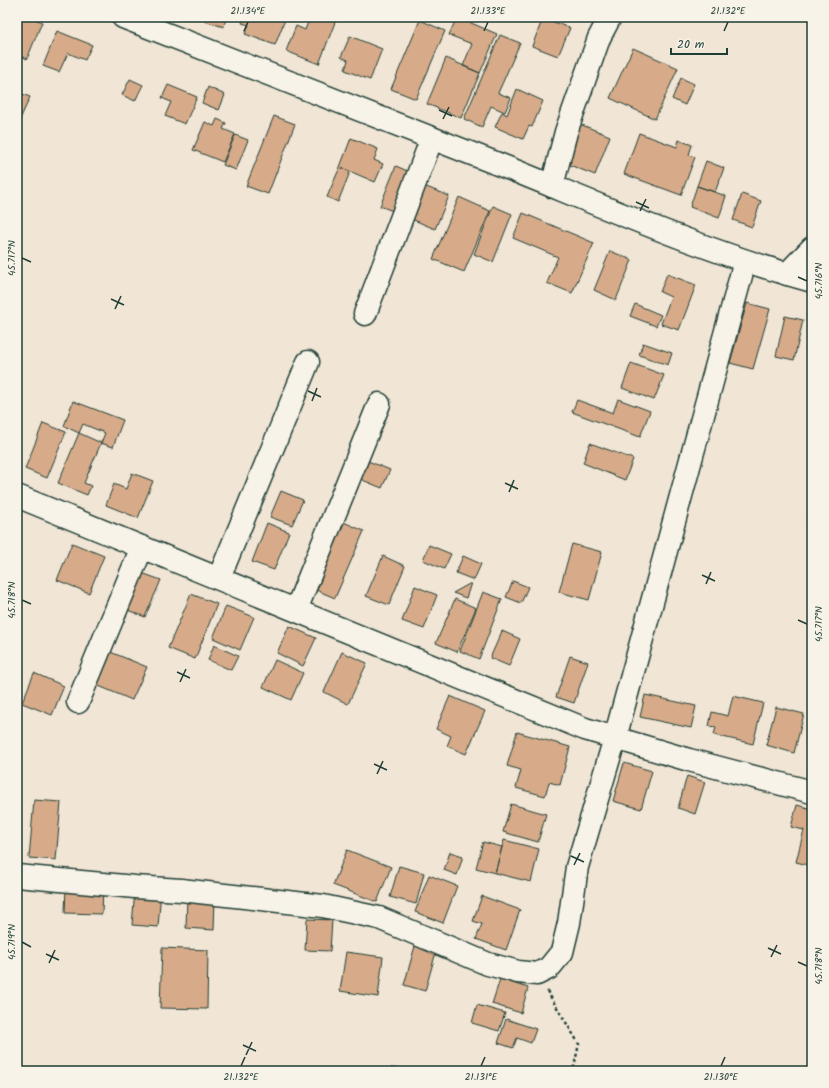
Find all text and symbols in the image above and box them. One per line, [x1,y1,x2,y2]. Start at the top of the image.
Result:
text: 21.134°E [231,3,267,19]
text: 21.133°E [470,3,507,19]
text: 21.132°E [710,3,747,19]
scale bar [671,30,727,56]
text: 20 m [677,35,705,54]
text: 45.717°N [4,240,20,276]
text: 45.716°N [811,262,827,299]
text: 45.718°N [4,581,20,619]
text: 45.717°N [811,606,827,642]
text: 45.719°N [4,924,20,960]
text: 45.718°N [811,947,827,985]
text: 21.132°E [223,1069,260,1085]
text: 21.131°E [465,1069,498,1085]
text: 21.130°E [704,1069,739,1085]

